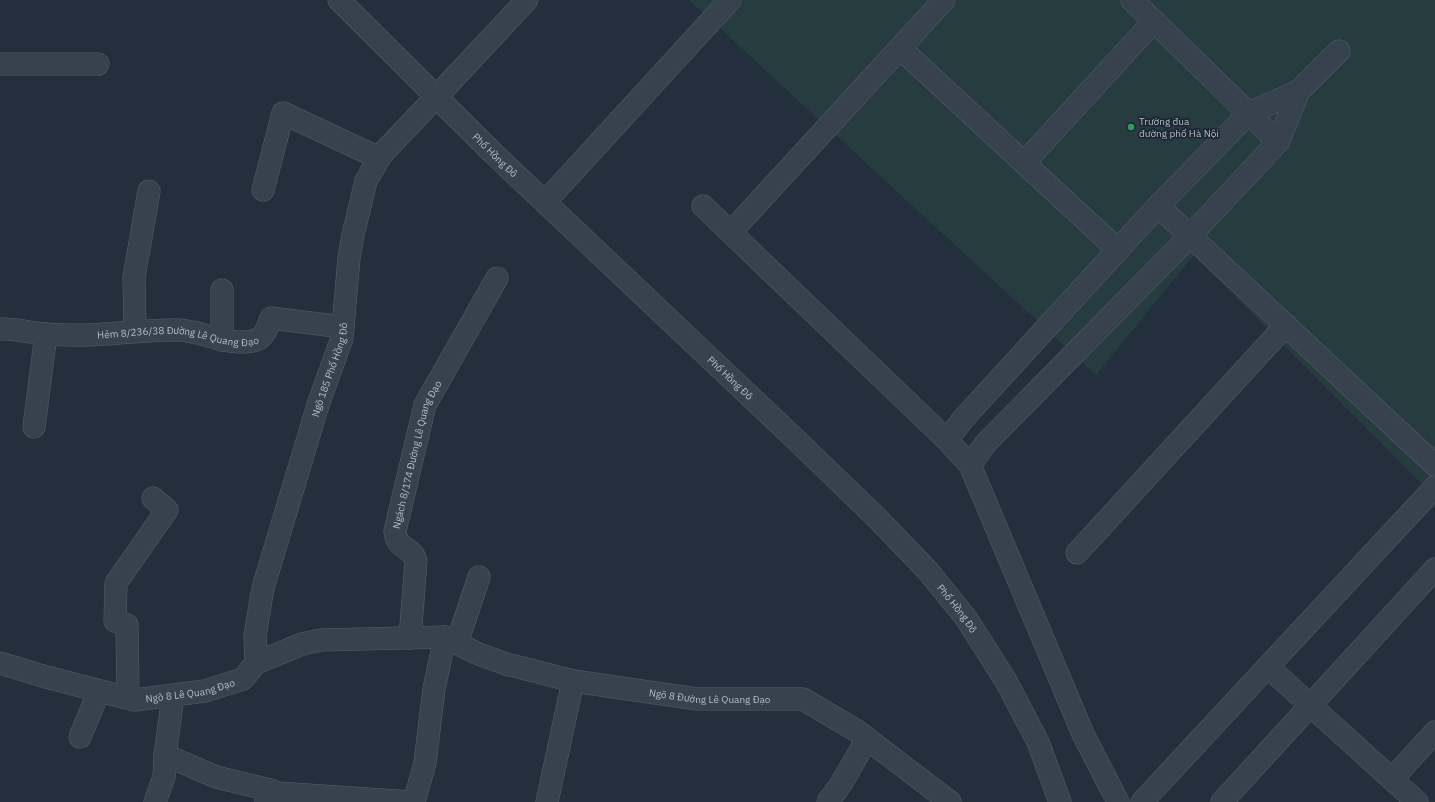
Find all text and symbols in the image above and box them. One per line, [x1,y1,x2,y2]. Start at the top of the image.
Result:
place label: Trường đua đường phố Hà Nội [1139,115,1219,140]
marker: Trường đua đường phố Hà Nội [1126,122,1136,132]
street label: Phố Hồng Đô [470,130,521,180]
street label: Ngõ 185 Phố Hồng Đô [309,322,350,419]
street label: Hẻm 8/236/38 Đường Lê Quang Đạo [97,324,261,349]
street label: Phố Hồng Đô [705,353,756,403]
street label: Ngách 8/174 Đường Lê Quang Đạo [390,378,445,530]
street label: Phố Hồng Đô [934,582,980,636]
street label: Ngõ 8 Lê Quang Đạo [145,676,237,706]
street label: Ngõ 8 Đường Lê Quang Đạo [648,686,771,706]

